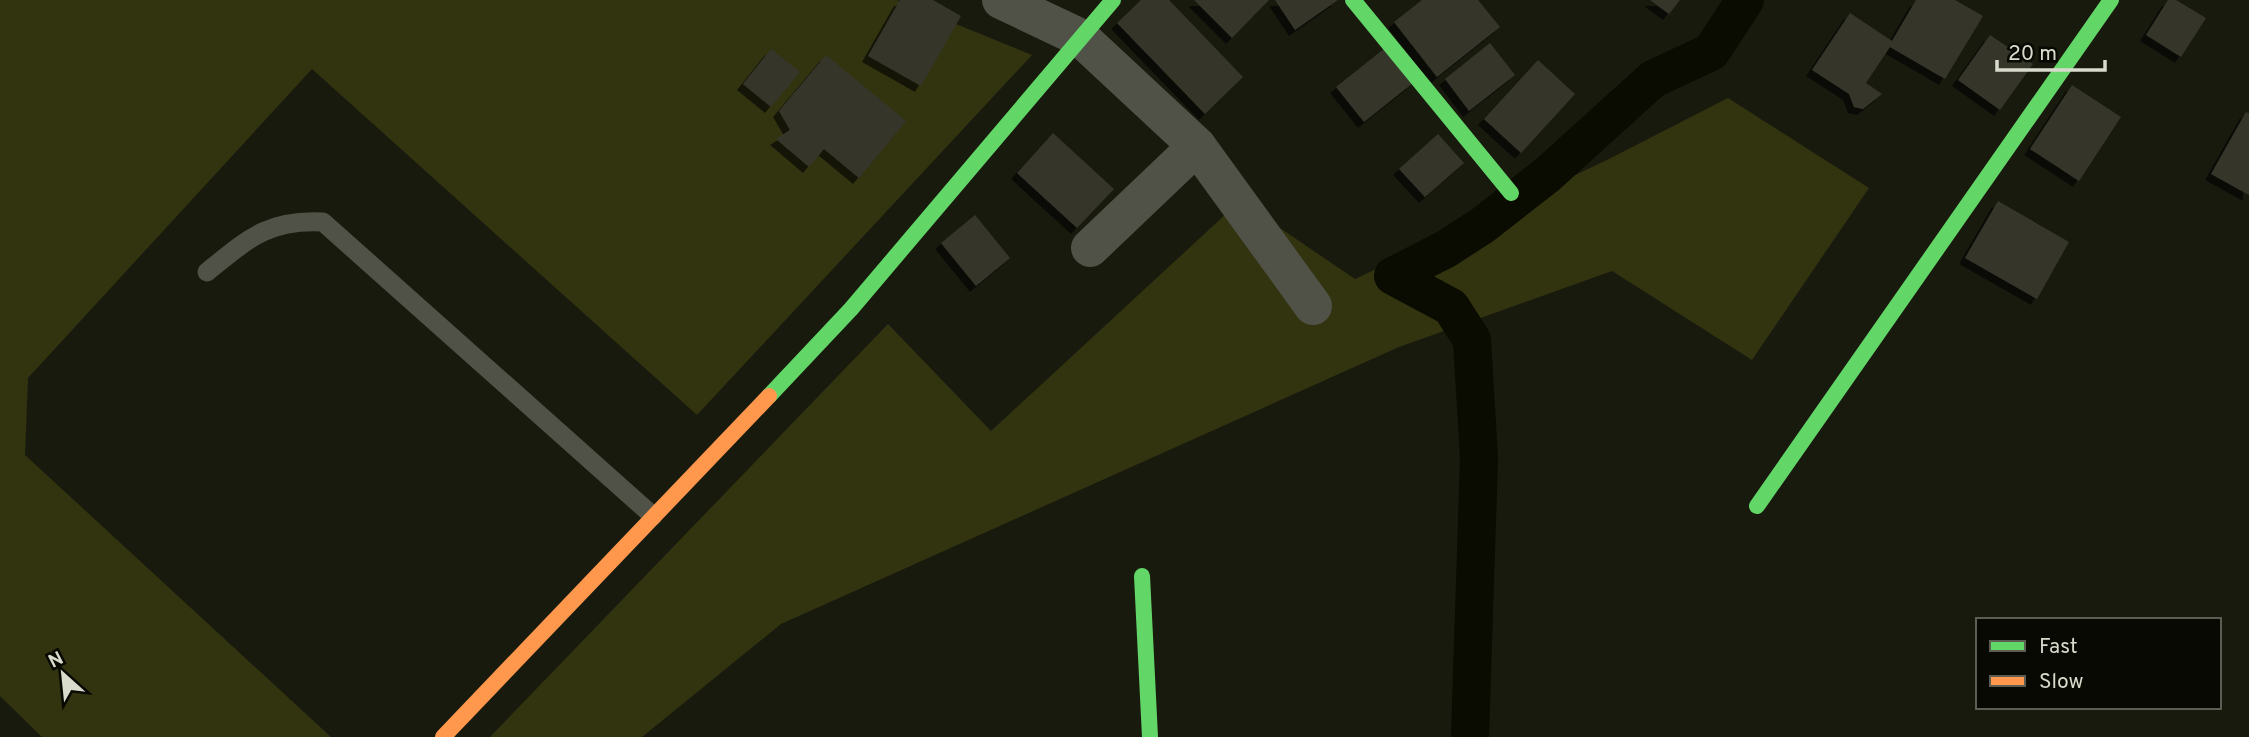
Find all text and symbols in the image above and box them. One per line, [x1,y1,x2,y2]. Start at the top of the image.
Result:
scale bar [1997,28,2106,72]
text: 20 m [2008,41,2057,68]
legend [1976,618,2221,709]
text: Fast [2039,634,2078,661]
north arrow [28,639,98,709]
text: N [45,647,68,674]
text: Slow [2039,669,2084,696]

